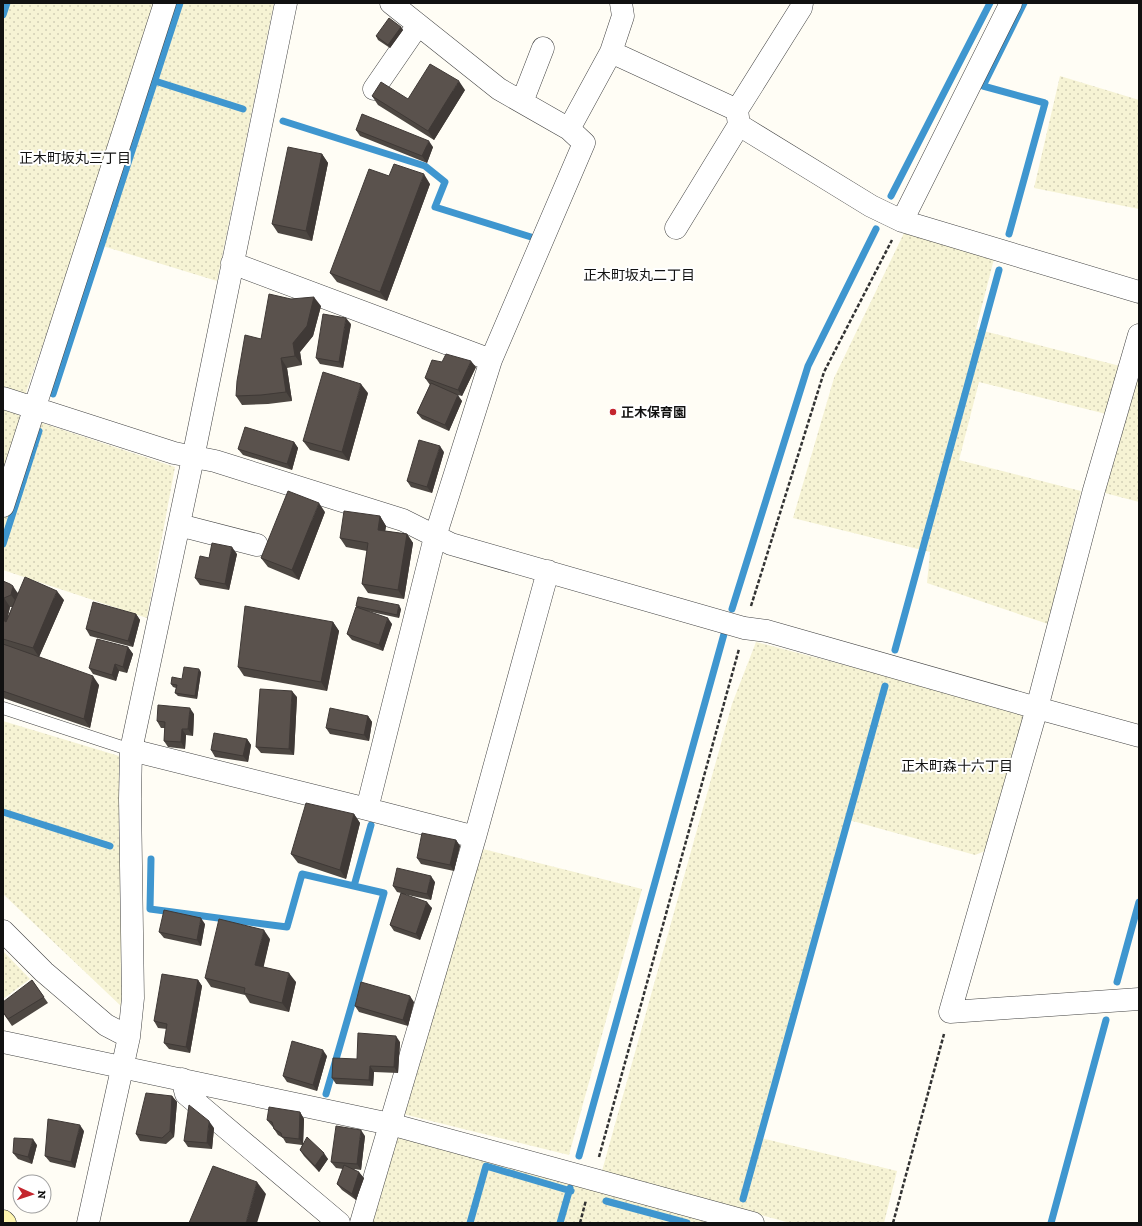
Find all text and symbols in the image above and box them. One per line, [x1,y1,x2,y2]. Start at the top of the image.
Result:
district label: 正木町坂丸三丁目 [19,150,131,167]
district label: 正木町坂丸二丁目 [583,267,695,284]
place label: 正木保育園 [621,405,686,420]
marker: 正木保育園 [608,407,618,417]
district label: 正木町森十六丁目 [901,758,1013,775]
north arrow [12,1174,52,1214]
text: N [35,1190,48,1200]

